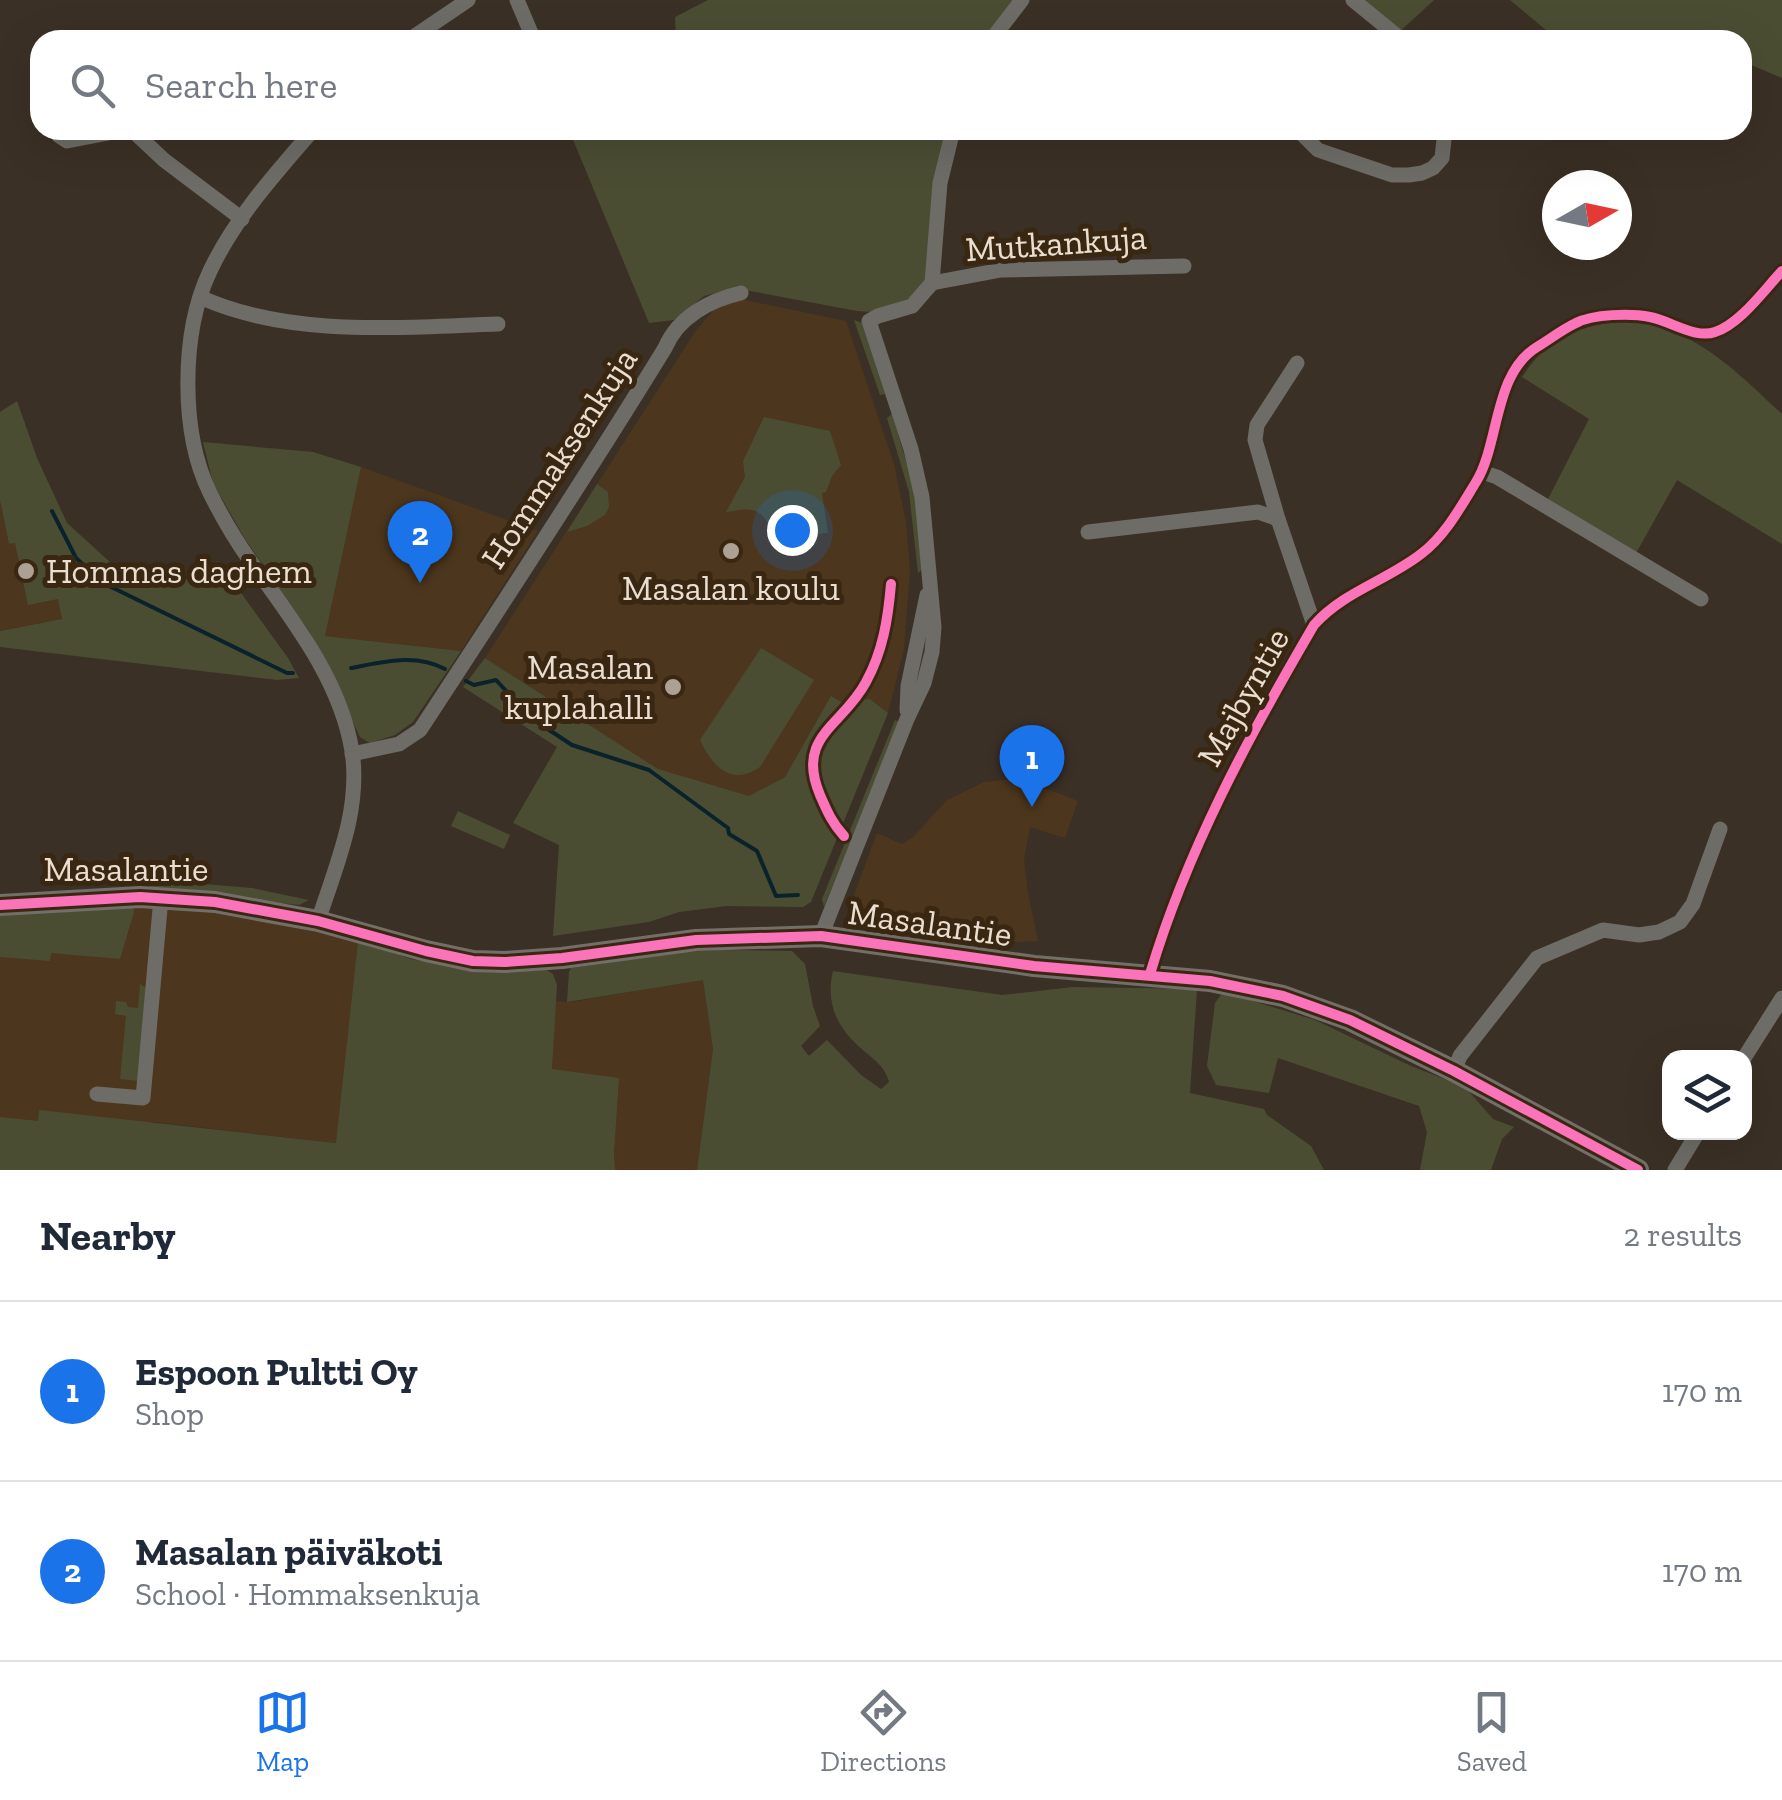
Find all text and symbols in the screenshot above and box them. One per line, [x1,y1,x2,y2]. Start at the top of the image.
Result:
search box [30,30,1752,140]
icon: search [65,58,120,113]
text: Search here [145,62,337,108]
north arrow [1542,170,1632,260]
street label: Mutkankuja [964,216,1148,270]
street label: Hommaksenkuja [472,340,646,576]
pin: 2 [388,500,452,583]
your location [767,505,818,556]
marker: Masalan koulu [720,540,742,562]
place label: Hommas daghem [46,550,312,592]
marker: Hommas daghem [15,560,37,582]
place label: Masalan koulu [622,567,840,609]
street label: Majbyntie [1188,621,1298,773]
place label: Masalan kuplahalli [505,646,653,728]
marker: Masalan kuplahalli [662,676,684,698]
pin: 1 [1000,724,1064,807]
street label: Masalantie [43,848,209,890]
street label: Masalantie [845,891,1015,955]
map controls [1662,1050,1752,1140]
button: layers [1662,1050,1752,1140]
text: Nearby [40,1210,176,1261]
text: 2 results [1623,1216,1742,1254]
text: Espoon Pultti Oy [135,1349,418,1395]
text: 1 [66,1372,79,1410]
text: 170 m [1662,1372,1742,1410]
text: Shop [135,1395,204,1433]
text: Masalan päiväkoti [135,1529,443,1575]
text: 2 [64,1552,81,1590]
text: 170 m [1662,1552,1742,1590]
text: School · Hommaksenkuja [135,1575,480,1613]
tab: Map [255,1685,310,1778]
tab: Directions [820,1685,947,1778]
tab: Saved [1457,1685,1527,1778]

